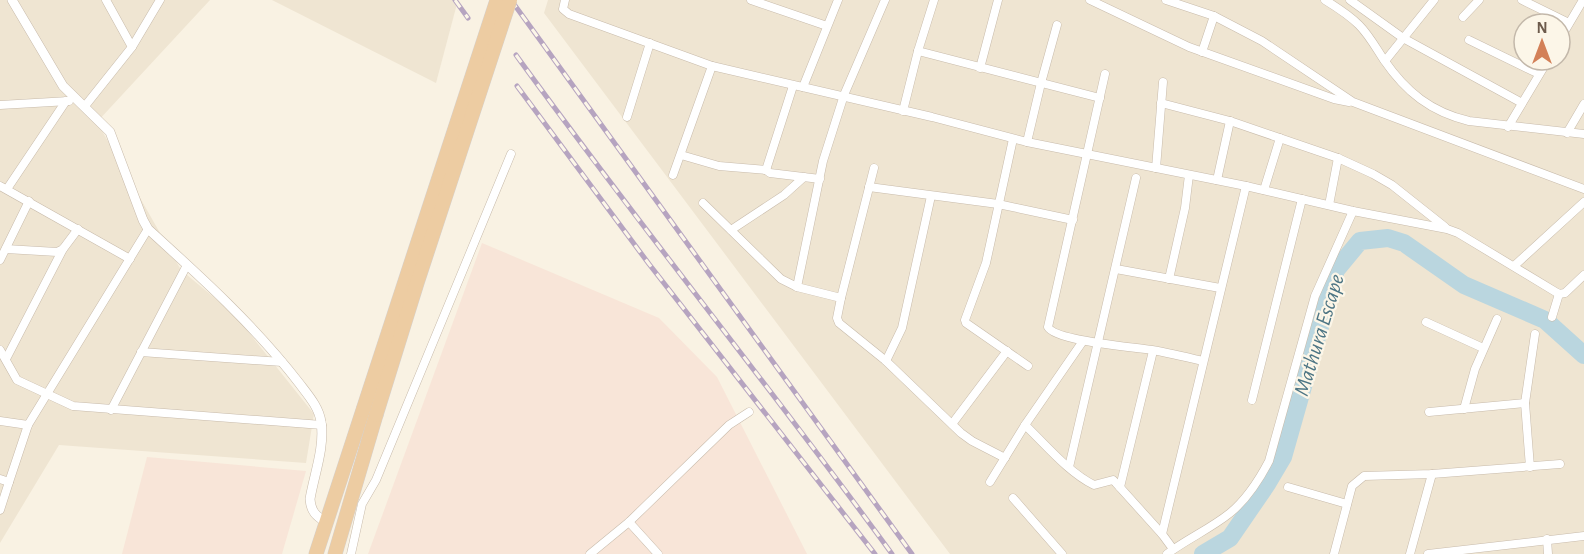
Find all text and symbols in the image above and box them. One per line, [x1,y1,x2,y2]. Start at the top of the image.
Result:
north arrow [1512,12,1572,72]
text: N [1536,20,1548,36]
water label: Mathura Escape [1290,272,1349,399]

